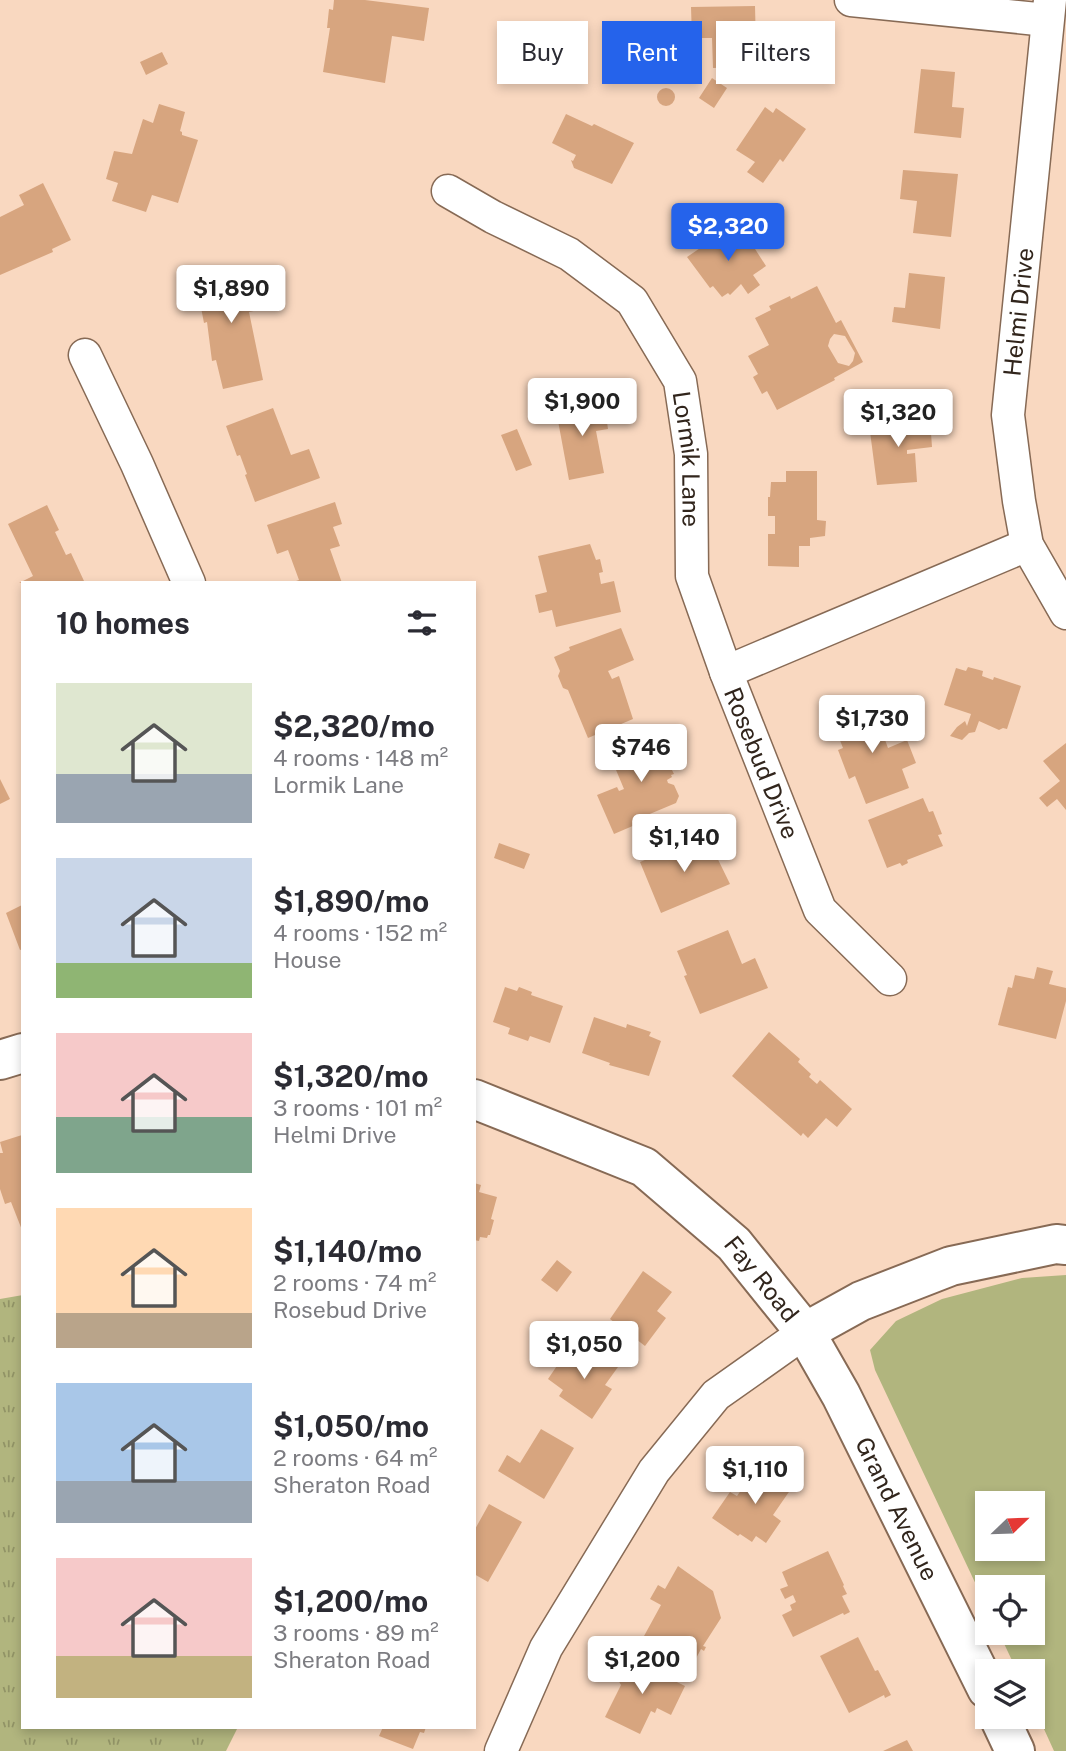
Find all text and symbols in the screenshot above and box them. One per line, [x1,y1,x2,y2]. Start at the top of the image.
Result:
chip: Buy [497,21,588,84]
chip: Rent [602,21,702,84]
chip: Filters [716,21,835,84]
pin: $2,320 [671,204,785,263]
text: $2,320 [687,212,769,239]
street label: Helmi Drive [997,246,1039,378]
pin: $1,890 [174,266,288,325]
text: $1,890 [192,274,270,301]
pin: $1,900 [525,378,639,438]
text: $1,900 [544,387,620,414]
street label: Lormik Lane [668,389,706,527]
pin: $1,320 [841,390,955,449]
text: $1,320 [860,398,936,425]
icon: filters [403,604,441,642]
text: 10 homes [56,605,190,641]
street label: Rosebud Drive [719,683,805,843]
pin: $1,730 [815,696,929,755]
text: $1,730 [835,704,909,731]
text: $2,320/mo [273,708,435,744]
icon: home [112,711,196,795]
pin: $746 [600,724,682,784]
text: $746 [611,733,671,760]
text: 4 rooms · 148 m² [273,744,448,771]
text: Lormik Lane [273,771,404,798]
pin: $1,140 [627,814,741,874]
text: $1,140 [648,823,720,850]
text: $1,890/mo [273,883,429,919]
icon: home [112,886,196,970]
text: 4 rooms · 152 m² [273,919,447,946]
text: House [273,946,341,973]
text: $1,320/mo [273,1058,428,1094]
icon: home [112,1061,196,1145]
text: 3 rooms · 101 m² [273,1094,442,1121]
text: Helmi Drive [273,1121,397,1148]
street label: Fay Road [719,1230,805,1327]
text: $1,140/mo [273,1233,422,1269]
icon: home [112,1236,196,1320]
text: 2 rooms · 74 m² [273,1269,436,1296]
text: Rosebud Drive [273,1296,427,1323]
pin: $1,050 [527,1322,641,1381]
text: $1,050 [545,1330,623,1357]
text: $1,050/mo [273,1408,429,1444]
icon: home [112,1411,196,1495]
street label: Grand Avenue [850,1432,945,1585]
text: 2 rooms · 64 m² [273,1444,437,1471]
pin: $1,110 [698,1446,812,1506]
text: $1,110 [722,1455,788,1482]
text: Sheraton Road [273,1471,430,1498]
north arrow [975,1491,1045,1561]
map controls [975,1491,1045,1729]
button: locate [975,1575,1045,1645]
text: $1,200/mo [273,1583,428,1619]
icon: home [112,1586,196,1670]
text: 3 rooms · 89 m² [273,1619,439,1646]
pin: $1,200 [585,1636,699,1696]
text: $1,200 [604,1645,680,1672]
text: Sheraton Road [273,1646,430,1673]
button: layers [975,1659,1045,1729]

